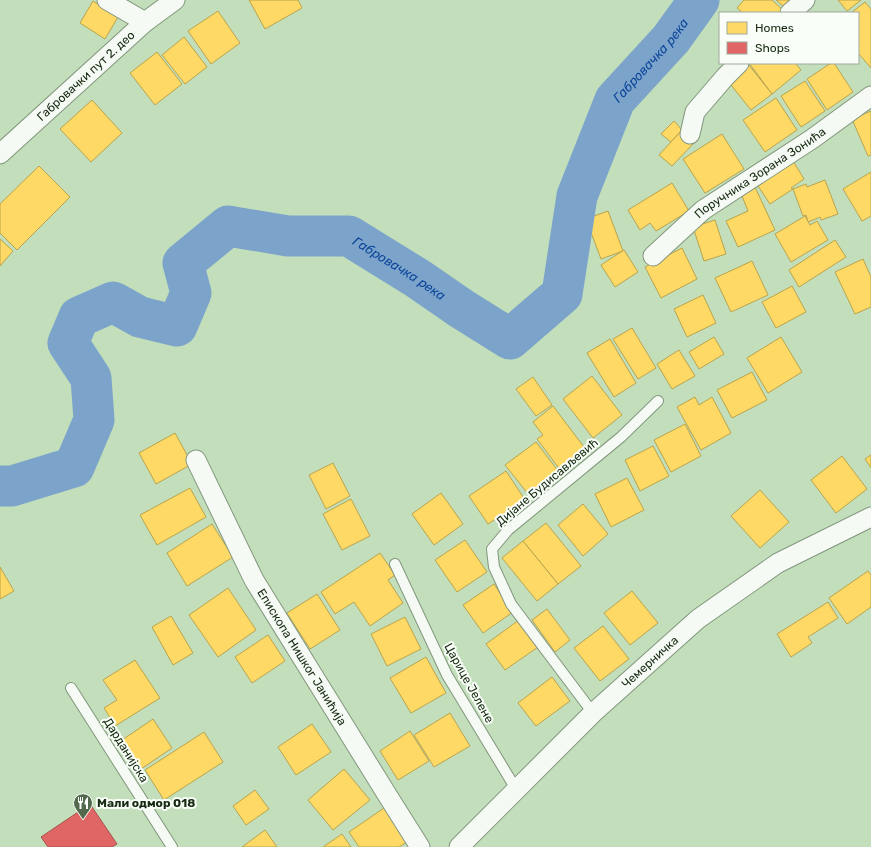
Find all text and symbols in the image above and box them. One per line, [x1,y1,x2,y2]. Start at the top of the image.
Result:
legend [719,12,859,64]
water label: Габровачка река [610,15,691,105]
text: Homes [755,21,794,35]
street label: Габровачки пут 2. део [34,28,138,124]
text: Shops [755,41,790,55]
street label: Поручника Зорана Зонића [692,124,828,221]
water label: Габровачка река [351,233,449,303]
street label: Дијане Будисављевић [493,435,601,529]
street label: Епископа Нишког Јанићија [254,586,349,728]
street label: Чемерничка [619,633,681,691]
street label: Царице Јелене [441,641,497,726]
street label: Дарданијска [101,715,151,785]
restaurant icon: Мали одмор 018 [72,792,94,820]
place label: Мали одмор 018 [97,796,195,810]

